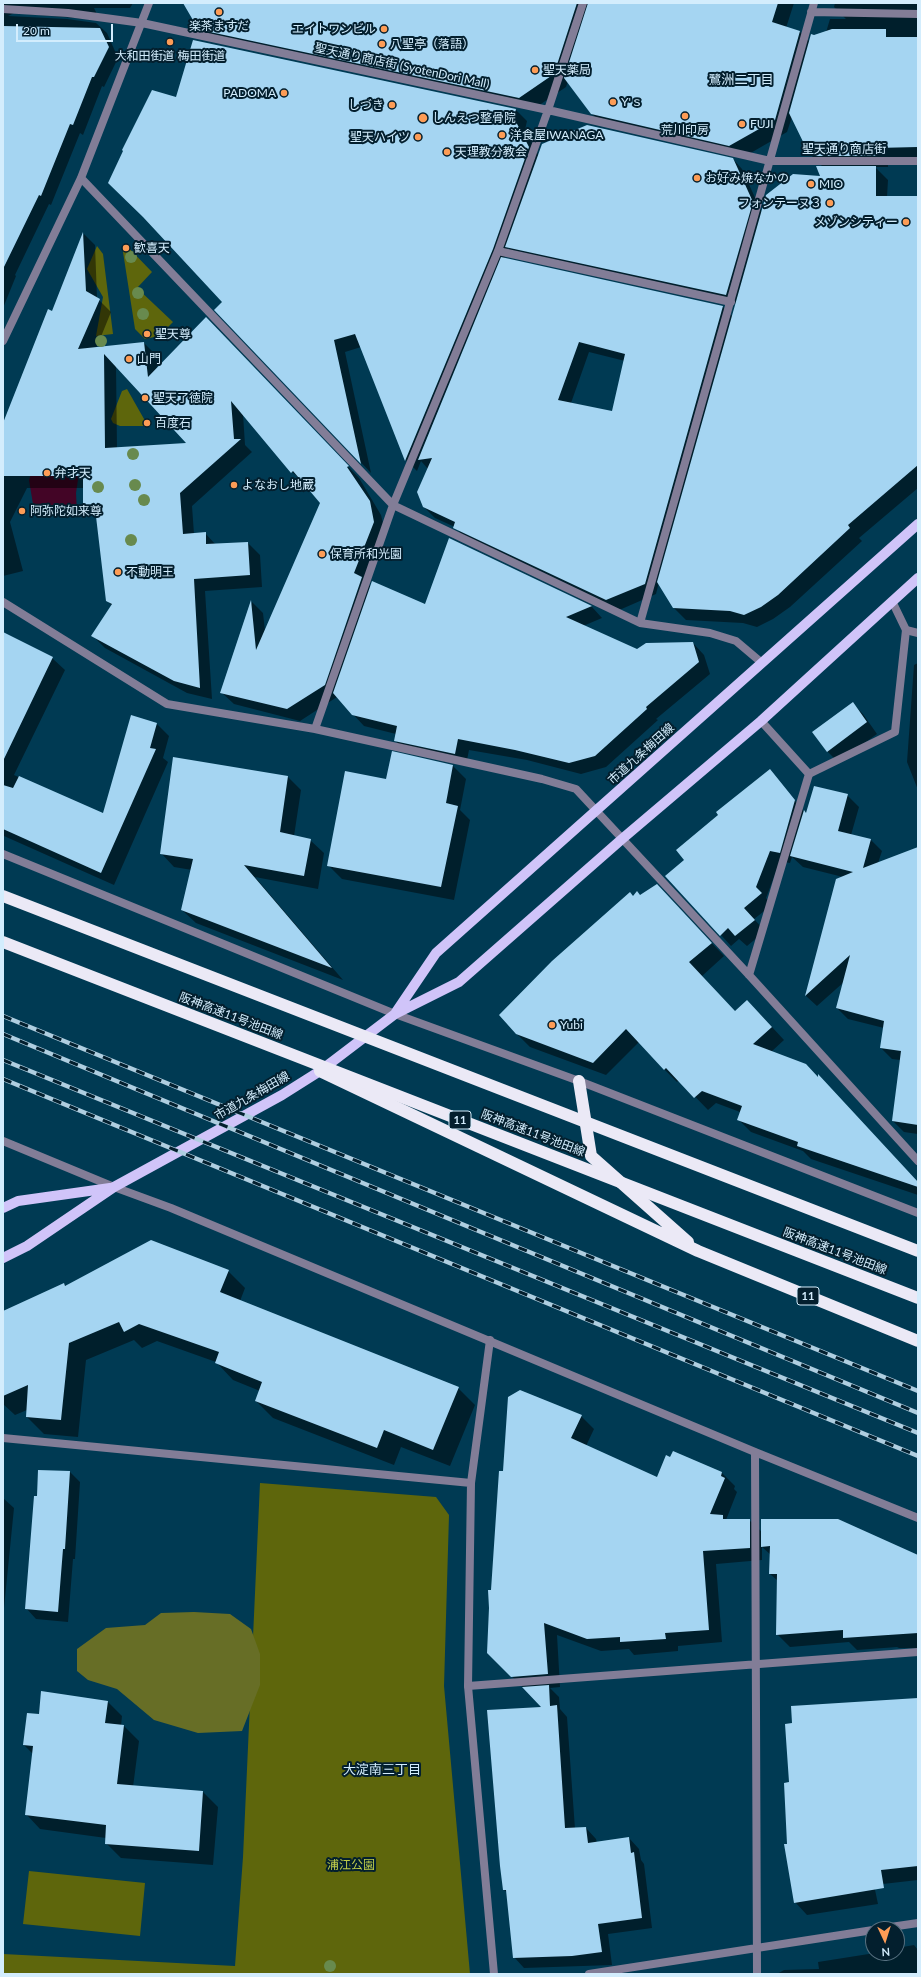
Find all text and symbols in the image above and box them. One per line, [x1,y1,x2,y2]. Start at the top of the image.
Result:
marker: 楽茶ますだ [214,7,224,17]
scale bar [18,16,115,42]
place label: 楽茶ますだ [189,19,249,33]
place label: エイトワンビル [292,22,376,36]
text: 20 m [23,23,50,38]
marker: エイトワンビル [379,24,389,34]
marker: 大和田街道 梅田街道 [165,37,175,47]
place label: 八聖亭（落語） [390,37,474,51]
marker: 八聖亭（落語） [377,39,387,49]
street label: 聖天通り商店街 (SyotenDori Mall) [313,40,491,92]
place label: 大和田街道 梅田街道 [114,49,226,63]
place label: 聖天薬局 [543,63,591,77]
marker: 聖天薬局 [530,65,540,75]
district label: 鷺洲二丁目 [709,72,773,88]
place label: PADOMA [223,86,276,100]
marker: PADOMA [279,88,289,98]
place label: Y'ｓ [621,95,643,109]
marker: Y'ｓ [608,97,618,107]
place label: しづき [348,98,384,112]
marker: しづき [387,100,397,110]
place label: しんえつ整骨院 [432,111,516,125]
marker: 荒川印房 [680,111,690,121]
marker: しんえつ整骨院 [417,112,429,124]
place label: FUJI [750,117,774,131]
marker: FUJI [737,119,747,129]
place label: 荒川印房 [661,123,709,137]
place label: 洋食屋IWANAGA [510,128,603,142]
place label: 聖天ハイツ [350,130,410,144]
marker: 洋食屋IWANAGA [497,130,507,140]
marker: 聖天ハイツ [413,132,423,142]
street label: 聖天通り商店街 [802,142,886,156]
place label: 天理教分教会 [455,145,527,159]
marker: 天理教分教会 [442,147,452,157]
place label: お好み焼なかの [705,171,789,185]
marker: お好み焼なかの [692,173,702,183]
place label: MIO [819,177,843,191]
marker: MIO [806,179,816,189]
place label: フォンテーヌ３ [738,196,822,210]
marker: フォンテーヌ３ [825,198,835,208]
place label: メゾンシティー [814,215,898,229]
marker: メゾンシティー [901,217,911,227]
place label: 歓喜天 [134,241,170,255]
marker: 歓喜天 [121,243,131,253]
place label: 聖天尊 [155,327,191,341]
marker: 聖天尊 [142,329,152,339]
place label: 山門 [137,352,161,366]
marker: 山門 [124,354,134,364]
place label: 聖天了徳院 [153,391,213,405]
marker: 聖天了徳院 [140,393,150,403]
place label: 百度石 [155,416,191,430]
marker: 百度石 [142,418,152,428]
place label: 弁才天 [55,466,91,480]
marker: 弁才天 [42,468,52,478]
place label: よなおし地蔵 [242,478,314,492]
marker: よなおし地蔵 [229,480,239,490]
place label: 阿弥陀如来尊 [30,504,102,518]
marker: 阿弥陀如来尊 [17,506,27,516]
place label: 保育所和光園 [330,547,402,561]
marker: 保育所和光園 [317,549,327,559]
place label: 不動明王 [126,565,174,579]
marker: 不動明王 [113,567,123,577]
street label: 市道九条梅田線 [605,721,677,787]
street label: 阪神高速11号池田線 [177,990,285,1042]
place label: Yubi [560,1018,583,1032]
marker: Yubi [547,1020,557,1030]
street label: 市道九条梅田線 [212,1069,292,1123]
street label: 阪神高速11号池田線 [479,1107,587,1159]
road number: 11 [449,1111,471,1129]
street label: 阪神高速11号池田線 [781,1225,889,1277]
road number: 11 [797,1287,819,1305]
district label: 大淀南三丁目 [343,1762,421,1778]
park label: 浦江公園 [327,1858,375,1872]
north arrow [865,1921,905,1961]
text: N [881,1946,890,1959]

